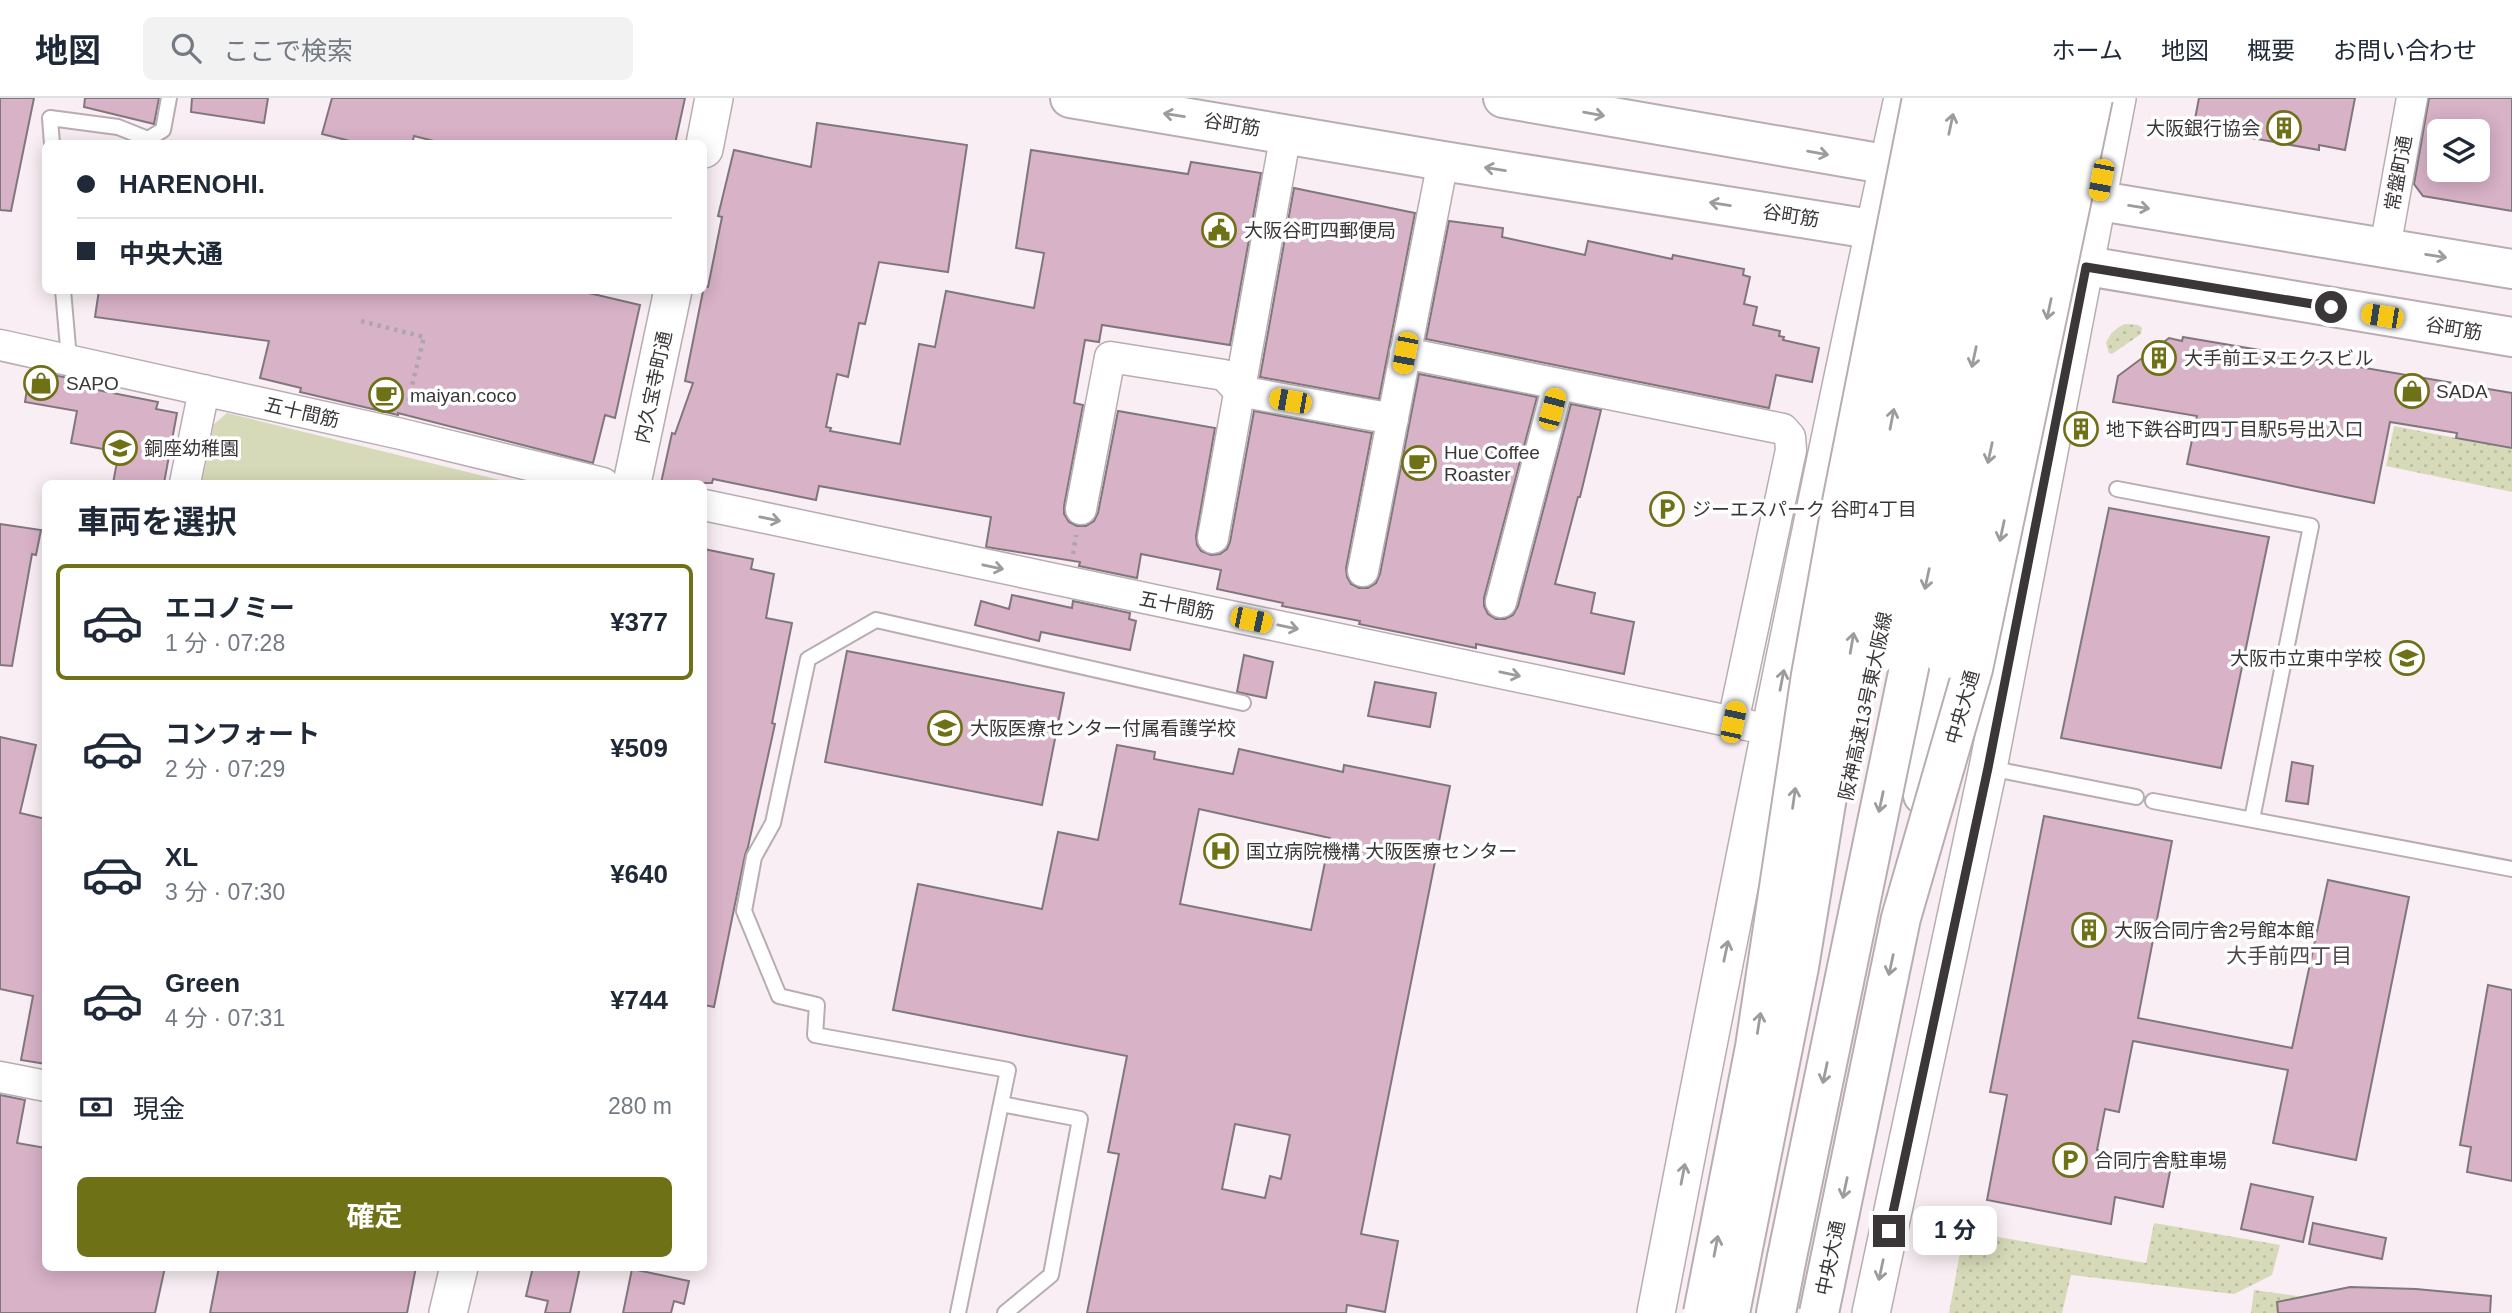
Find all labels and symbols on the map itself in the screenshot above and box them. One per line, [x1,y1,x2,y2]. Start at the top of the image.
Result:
one-way arrow [1163,108,1186,121]
one-way arrow [1582,108,1605,121]
building icon: 大阪銀行協会 [2265,109,2303,147]
street label: 谷町筋 [1202,110,1262,139]
one-way arrow [1945,113,1958,136]
place label: 大阪銀行協会 [2146,118,2260,139]
street label: 常盤町通 [2382,134,2415,212]
one-way arrow [1806,147,1829,160]
car [2087,157,2116,203]
one-way arrow [1484,162,1507,175]
one-way arrow [1709,197,1732,210]
street label: 谷町筋 [1761,201,1821,230]
one-way arrow [2127,201,2150,214]
public building icon: 大阪谷町四郵便局 [1200,211,1238,249]
place label: 大阪谷町四郵便局 [1244,220,1396,241]
one-way arrow [2424,250,2447,263]
route start [2315,291,2347,323]
one-way arrow [2041,297,2055,320]
car [2360,302,2405,330]
street label: 谷町筋 [2424,314,2484,343]
street label: 内久宝寺町通 [631,329,676,445]
car [1391,330,1420,376]
building icon: 大手前エヌエクスビル [2140,339,2178,377]
one-way arrow [1966,345,1980,368]
place label: 大手前エヌエクスビル [2184,348,2373,369]
shop icon: SAPO [22,364,60,402]
shop icon: SADA [2393,372,2431,410]
place label: SAPO [66,373,119,394]
cafe icon: maiyan.coco [367,376,405,414]
place label: SADA [2436,381,2488,402]
place label: maiyan.coco [410,385,517,406]
car [1537,386,1568,432]
car [1268,387,1313,415]
street label: 五十間筋 [262,394,341,431]
one-way arrow [1886,408,1899,431]
building icon: 地下鉄谷町四丁目駅5号出入口 [2062,410,2100,448]
place label: 地下鉄谷町四丁目駅5号出入口 [2106,419,2364,440]
school or university icon: 銅座幼稚園 [101,429,139,467]
place label: 銅座幼稚園 [144,438,239,459]
one-way arrow [1982,441,1996,464]
place label: Hue Coffee Roaster [1444,442,1540,485]
cafe icon: Hue Coffee Roaster [1400,444,1438,482]
parking icon: ジーエスパーク 谷町4丁目 [1648,490,1686,528]
place label: ジーエスパーク 谷町4丁目 [1692,499,1917,520]
one-way arrow [758,513,781,527]
one-way arrow [1995,519,2008,542]
one-way arrow [981,560,1004,574]
one-way arrow [1920,567,1934,590]
street label: 五十間筋 [1138,588,1216,623]
car [1229,605,1274,635]
street label: 阪神高速13号東大阪線 [1835,610,1896,802]
one-way arrow [1276,621,1299,635]
one-way arrow [1846,632,1859,655]
school or university icon: 大阪市立東中学校 [2388,639,2426,677]
place label: 大阪市立東中学校 [2230,648,2382,669]
one-way arrow [1498,668,1521,682]
street label: 中央大通 [1942,668,1983,747]
one-way arrow [1775,669,1789,692]
car [1719,699,1748,745]
school or university icon: 大阪医療センター付属看護学校 [926,709,964,747]
place label: 大阪医療センター付属看護学校 [970,718,1236,739]
one-way arrow [1787,787,1800,810]
one-way arrow [1874,790,1888,813]
hospital icon: 国立病院機構 大阪医療センター [1202,832,1240,870]
place label: 国立病院機構 大阪医療センター [1246,841,1517,862]
building icon: 大阪合同庁舎2号館本館 [2070,911,2108,949]
place label: 大阪合同庁舎2号館本館 [2114,920,2315,941]
one-way arrow [1720,940,1734,963]
district label: 大手前四丁目 [2226,944,2352,967]
one-way arrow [1884,953,1897,976]
one-way arrow [1753,1012,1766,1035]
one-way arrow [1818,1061,1832,1084]
parking icon: 合同庁舎駐車場 [2051,1141,2089,1179]
place label: 合同庁舎駐車場 [2094,1150,2227,1171]
one-way arrow [1676,1163,1690,1186]
one-way arrow [1837,1176,1851,1199]
callout: 1 分 [1913,1206,1997,1256]
route end [1873,1215,1905,1247]
street label: 中央大通 [1812,1219,1849,1297]
one-way arrow [1710,1235,1723,1258]
one-way arrow [1873,1258,1887,1281]

